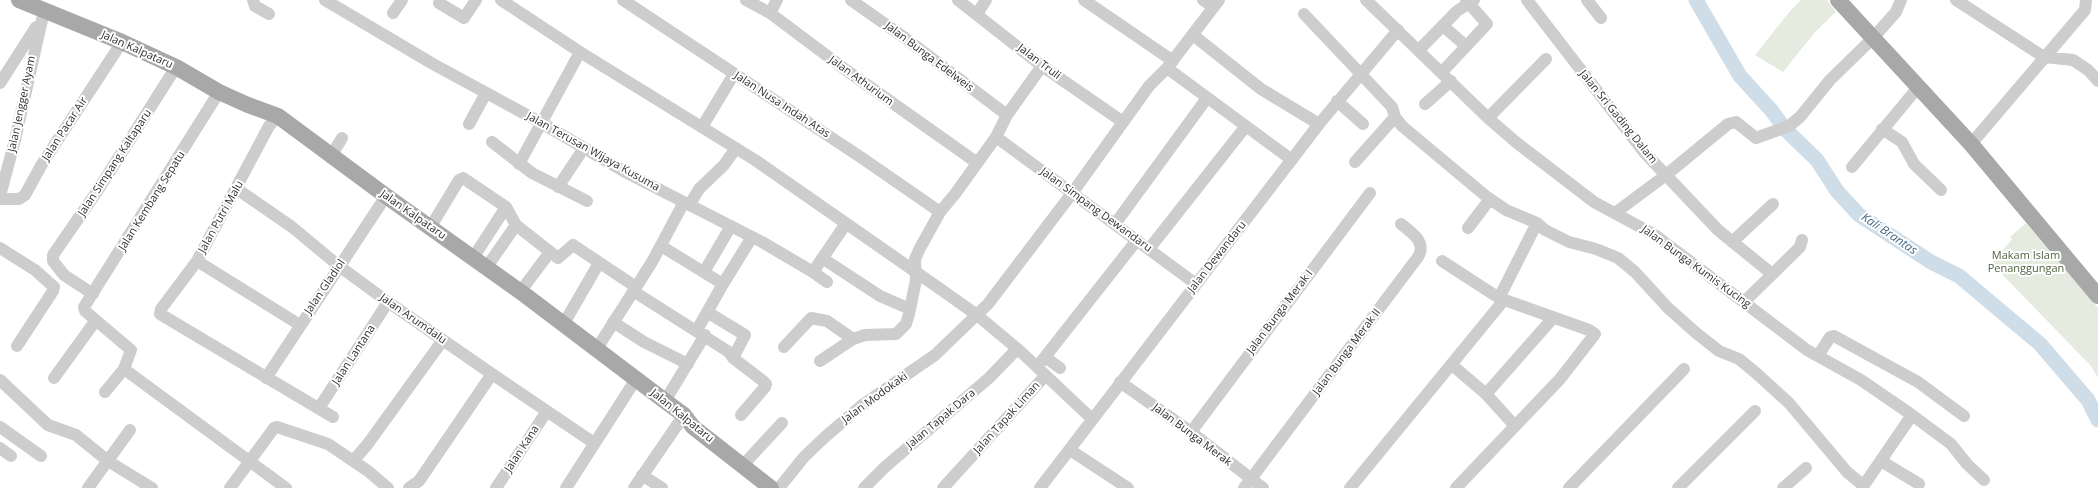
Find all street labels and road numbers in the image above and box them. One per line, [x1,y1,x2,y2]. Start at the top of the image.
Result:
street label: Jalan Bunga Edelweis [882,19,976,95]
street label: Jalan Kalpataru [99,28,175,72]
street label: Jalan Truli [1015,42,1063,82]
street label: Jalan Athurium [826,53,896,109]
street label: Jalan Jengger Ayam [5,55,39,153]
street label: Jalan Sri Gading Dalam [1576,68,1660,166]
street label: Jalan Nusa Indah Atas [732,69,832,141]
street label: Jalan Pacar Air [40,95,90,163]
street label: Jalan Simpang Kaltaparu [76,107,154,219]
street label: Jalan Terusan Wijaya Kusuma [524,110,662,194]
street label: Jalan Kembang Sepatu [116,149,188,253]
street label: Jalan Simpang Dewandaru [1038,165,1154,255]
street label: Jalan Putri Malu [196,179,246,255]
street label: Jalan Kalpataru [378,187,448,243]
street label: Jalan Dewandaru [1185,219,1249,295]
street label: Jalan Bunga Kumis Kucing [1639,223,1753,311]
street label: Jalan Gladiol [302,257,348,317]
street label: Jalan Bunga Merak I [1244,268,1316,356]
street label: Jalan Arumdalu [377,291,449,347]
street label: Jalan Bunga Merak II [1310,306,1384,398]
street label: Jalan Lantana [330,322,378,388]
street label: Jalan Modokaki [840,370,910,426]
street label: Jalan Tapak Liman [971,379,1043,457]
street label: Jalan Tapak Dara [904,386,978,452]
street label: Jalan Kalpataru [648,387,716,445]
street label: Jalan Bunga Merak [1150,401,1234,469]
street label: Jalan Kana [502,423,542,475]

